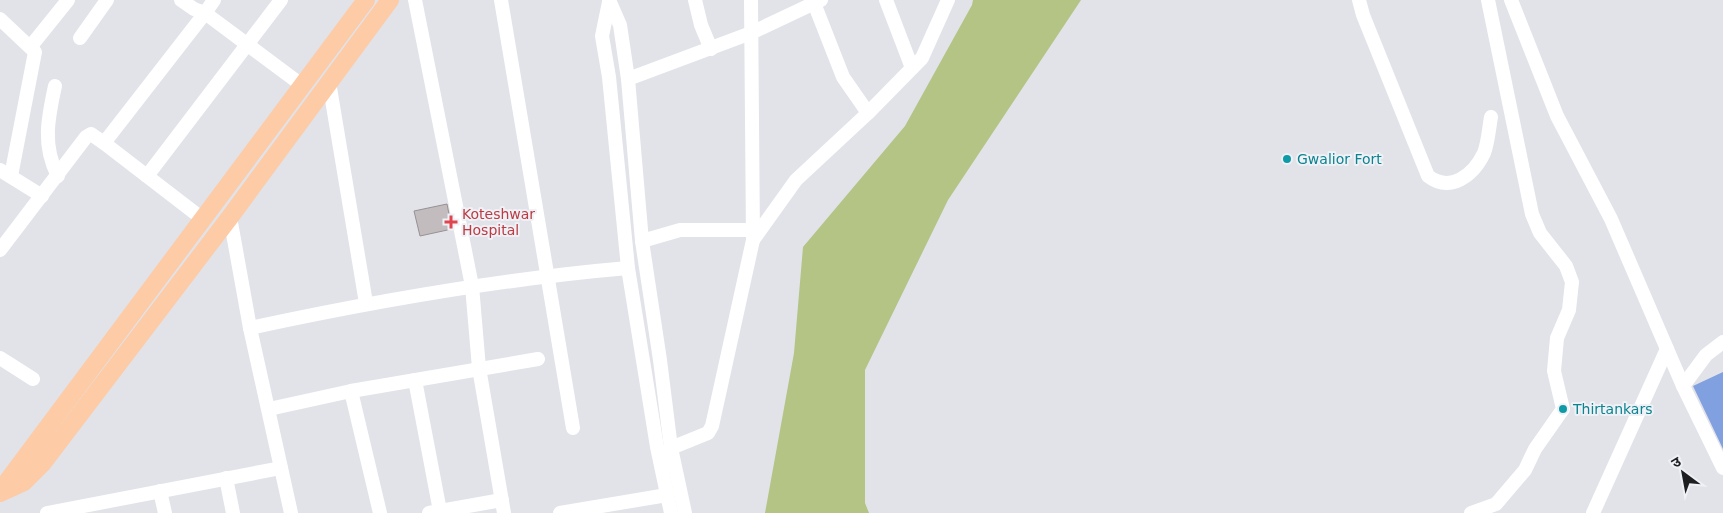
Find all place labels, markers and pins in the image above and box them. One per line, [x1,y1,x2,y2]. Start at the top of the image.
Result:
place label: Gwalior Fort [1297,151,1382,167]
marker: Gwalior Fort [1281,153,1293,165]
place label: Koteshwar Hospital [462,206,535,238]
marker: Koteshwar Hospital [444,215,458,229]
place label: Thirtankars [1572,401,1653,417]
marker: Thirtankars [1557,403,1569,415]

